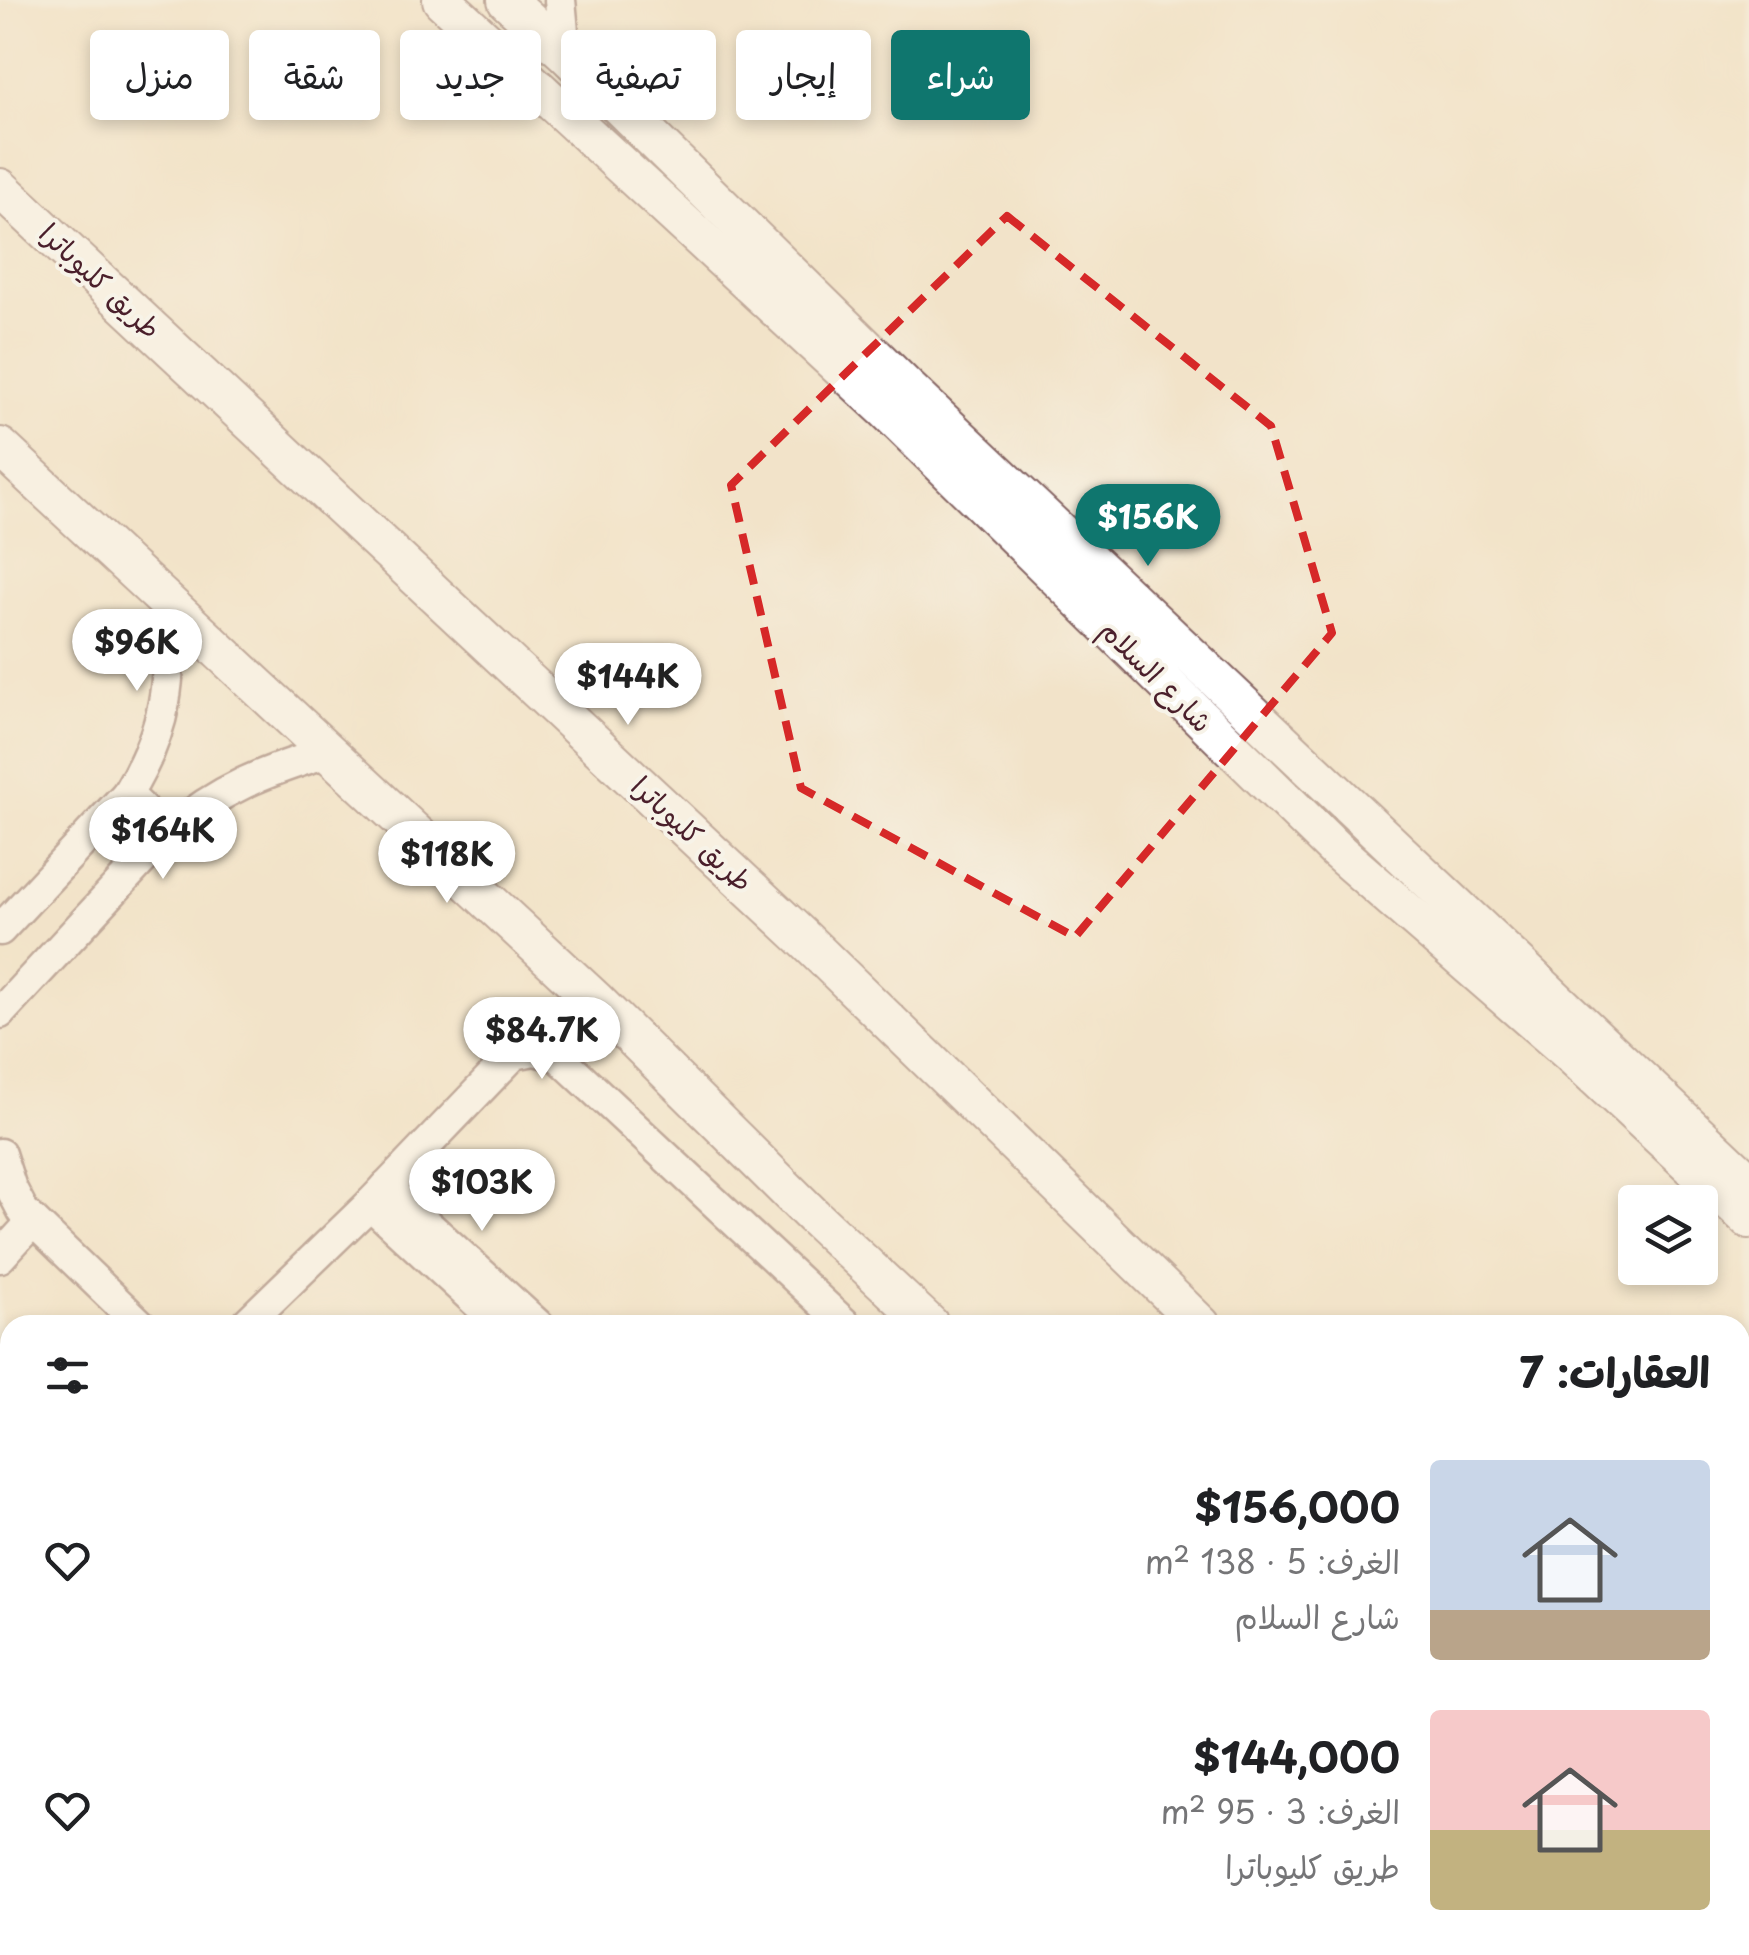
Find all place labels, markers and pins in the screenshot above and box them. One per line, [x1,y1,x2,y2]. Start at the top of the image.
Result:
pin: $156K [1078,484,1218,569]
pin: $96K [78,609,196,694]
pin: $144K [558,643,698,728]
pin: $164K [93,797,233,882]
pin: $118K [377,821,517,906]
pin: $84.7K [461,997,623,1082]
pin: $103K [412,1149,552,1234]

